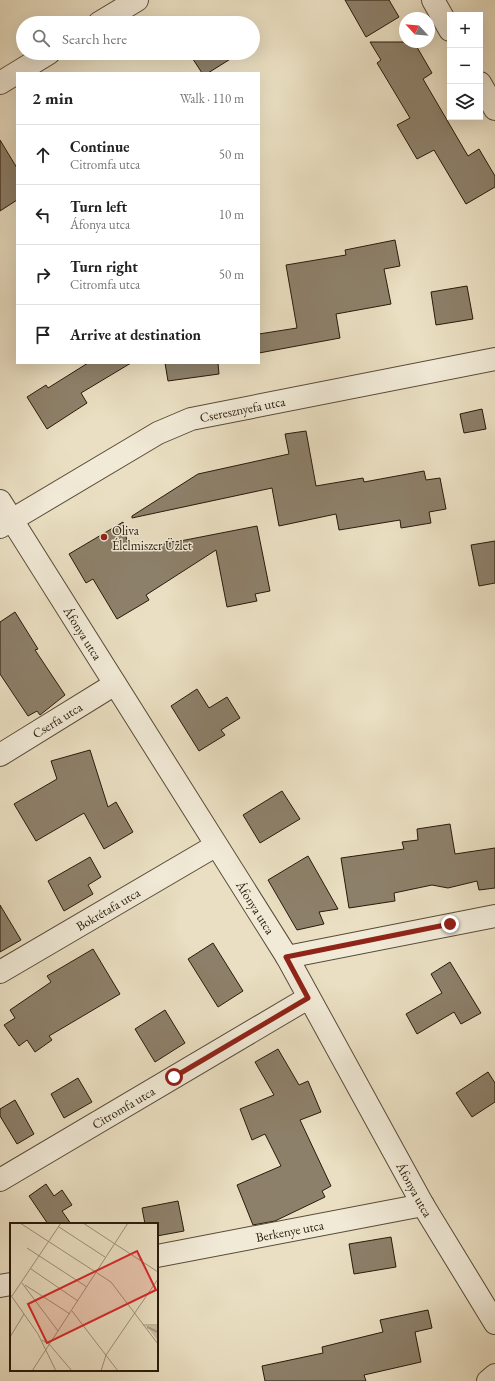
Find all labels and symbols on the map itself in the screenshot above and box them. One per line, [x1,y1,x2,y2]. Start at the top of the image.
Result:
north arrow [399,12,435,48]
street label: Cseresznyefa utca [198,392,287,426]
place label: Oliva Élelmiszer Üzlet [112,522,192,554]
marker: Oliva Élelmiszer Üzlet [99,532,109,542]
street label: Áfonya utca [59,602,106,664]
street label: Cserfa utca [29,698,86,742]
street label: Áfonya utca [232,877,279,938]
street label: Bokrétafa utca [73,883,144,935]
route end [441,915,459,933]
route start [165,1068,183,1086]
street label: Citromfa utca [89,1082,159,1133]
street label: Áfonya utca [392,1158,437,1221]
street label: Berkenye utca [254,1216,326,1246]
inset map [10,1223,158,1371]

